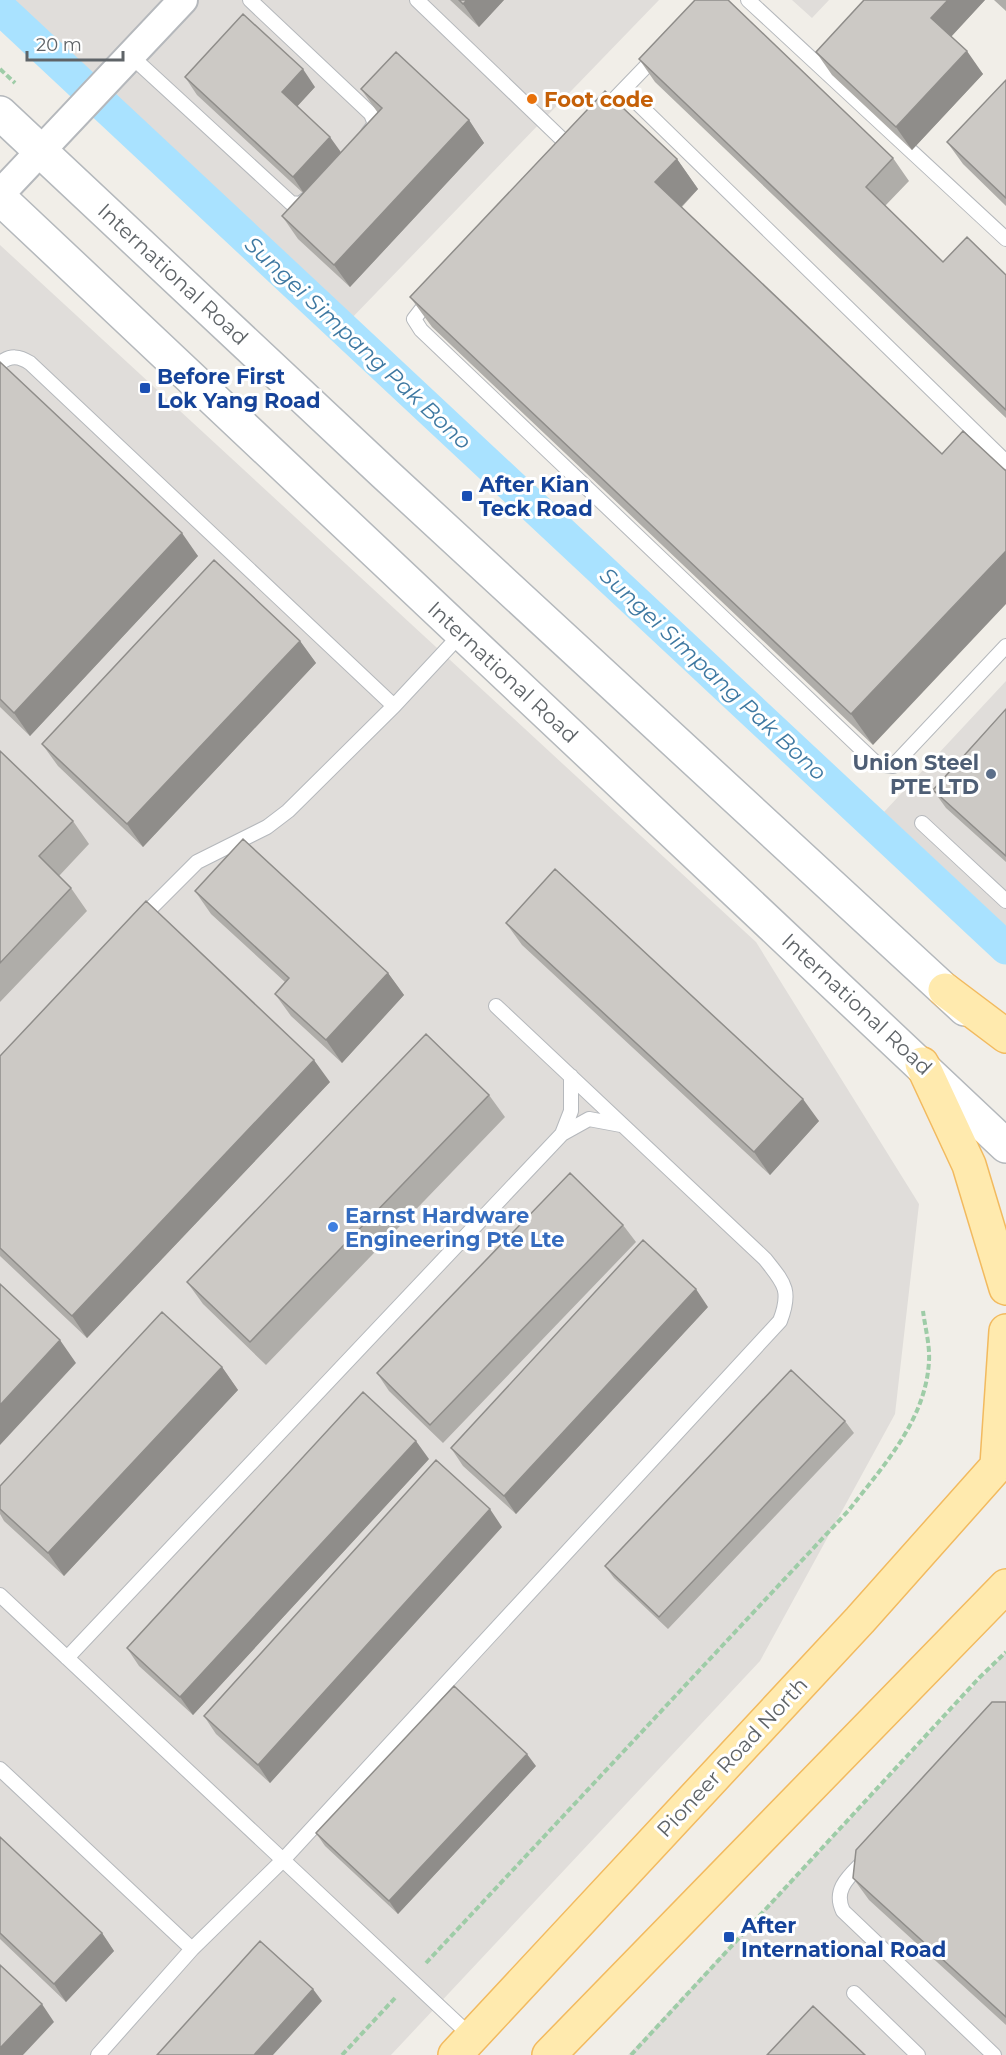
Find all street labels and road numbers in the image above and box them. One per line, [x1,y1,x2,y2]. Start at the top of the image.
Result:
street label: International Road [93,198,253,350]
street label: International Road [423,596,583,748]
street label: International Road [777,928,937,1080]
street label: Pioneer Road North [651,1672,813,1842]

